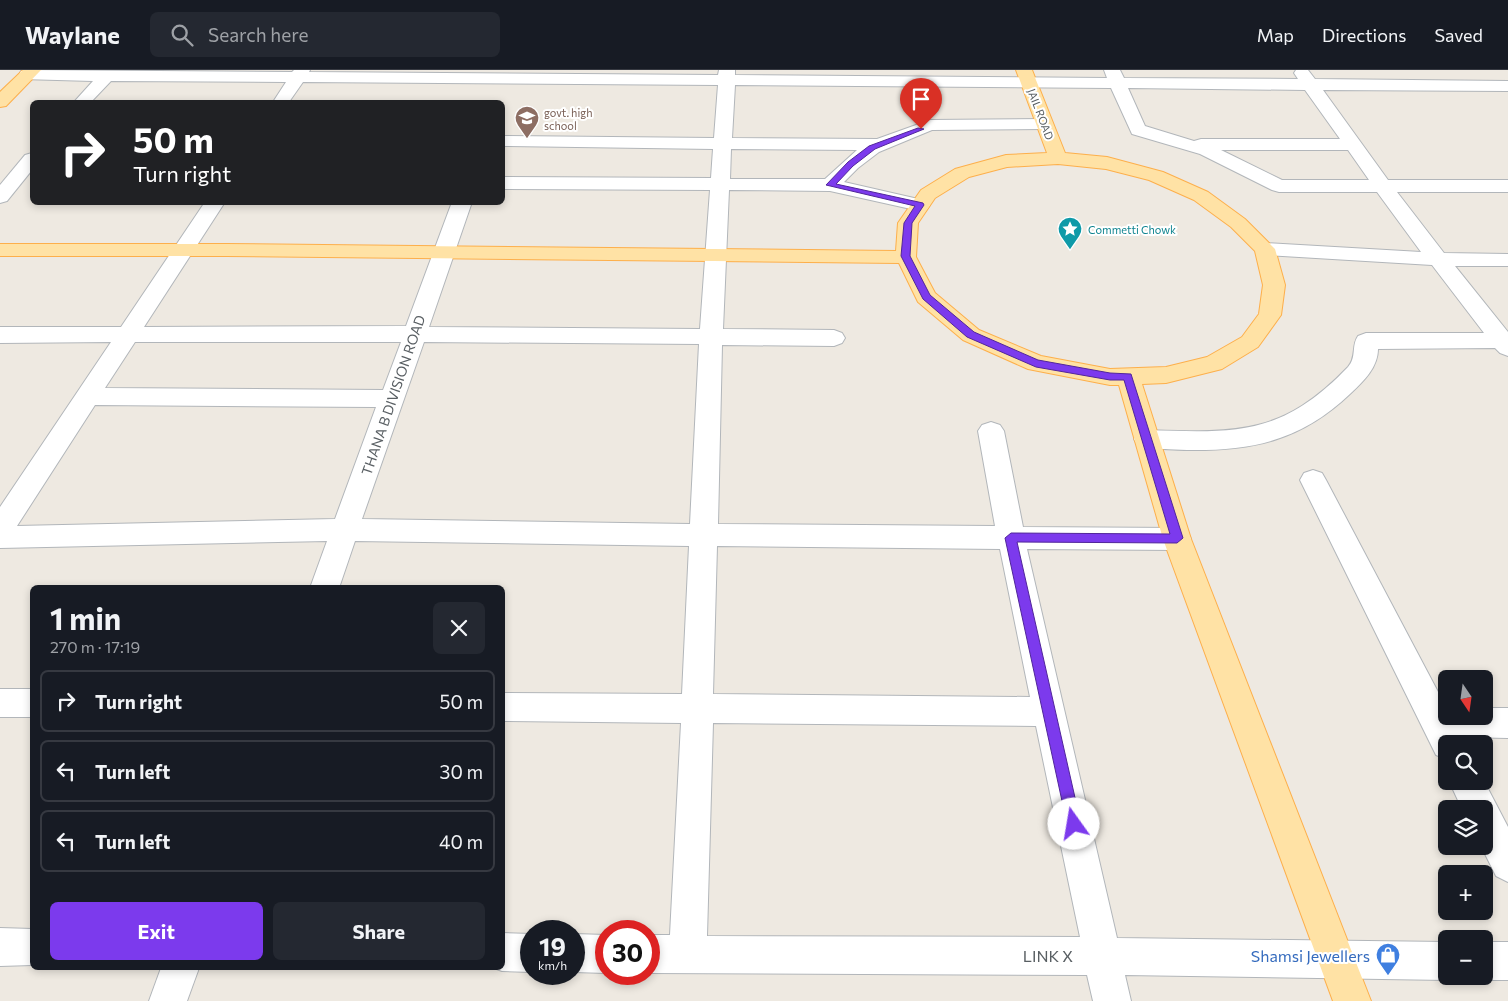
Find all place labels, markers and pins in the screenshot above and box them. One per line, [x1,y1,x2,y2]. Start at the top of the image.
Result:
pin [900,78,942,129]
school or university icon: govt. high school [514,105,540,139]
place label: govt. high school [544,106,592,132]
place icon: Commetti Chowk [1057,216,1083,250]
place label: Commetti Chowk [1088,223,1176,236]
shop icon: Shamsi Jewellers [1375,942,1401,976]
place label: Shamsi Jewellers [1251,946,1370,965]

